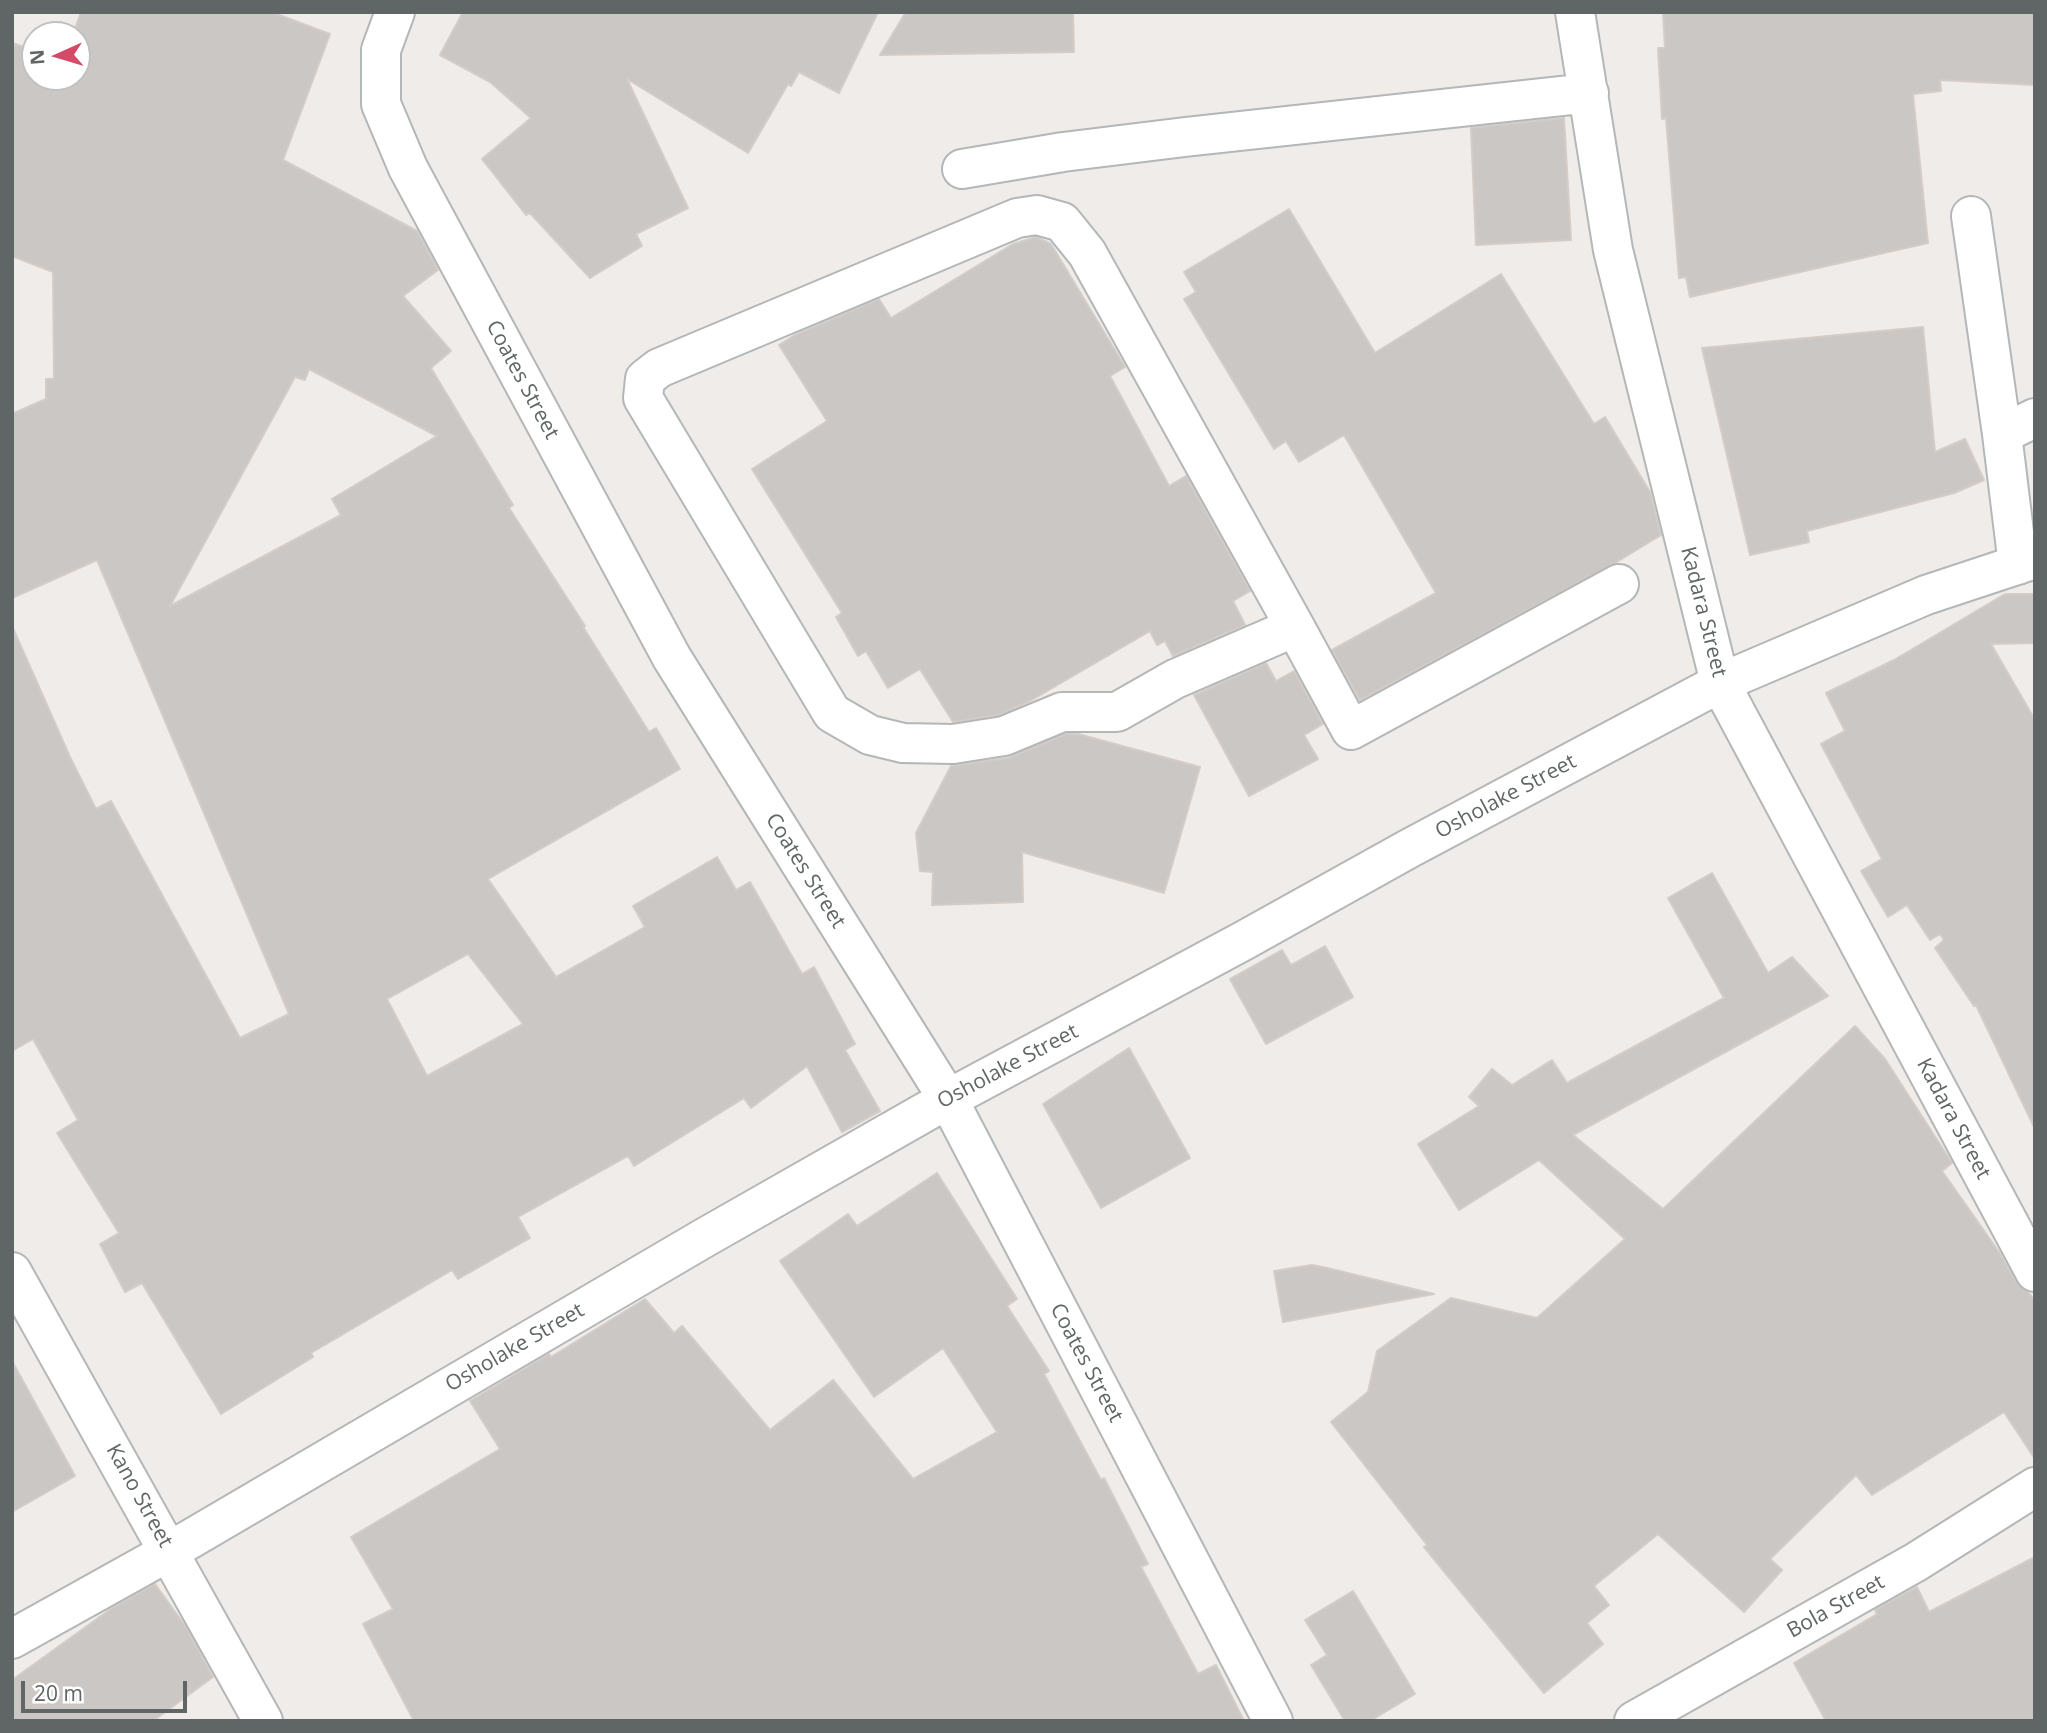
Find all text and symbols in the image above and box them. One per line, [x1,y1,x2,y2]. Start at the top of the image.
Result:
north arrow [21,21,91,91]
text: N [24,49,51,66]
street label: Coates Street [480,316,564,444]
street label: Kadara Street [1675,544,1731,680]
street label: Osholake Street [1431,749,1581,845]
street label: Coates Street [760,809,850,933]
street label: Osholake Street [933,1019,1083,1115]
street label: Kadara Street [1911,1054,1995,1184]
street label: Osholake Street [441,1298,589,1398]
street label: Coates Street [1044,1299,1128,1427]
street label: Kano Street [100,1440,178,1552]
street label: Bola Street [1783,1570,1889,1644]
scale bar [24,1666,191,1710]
text: 20 m [34,1679,83,1707]

